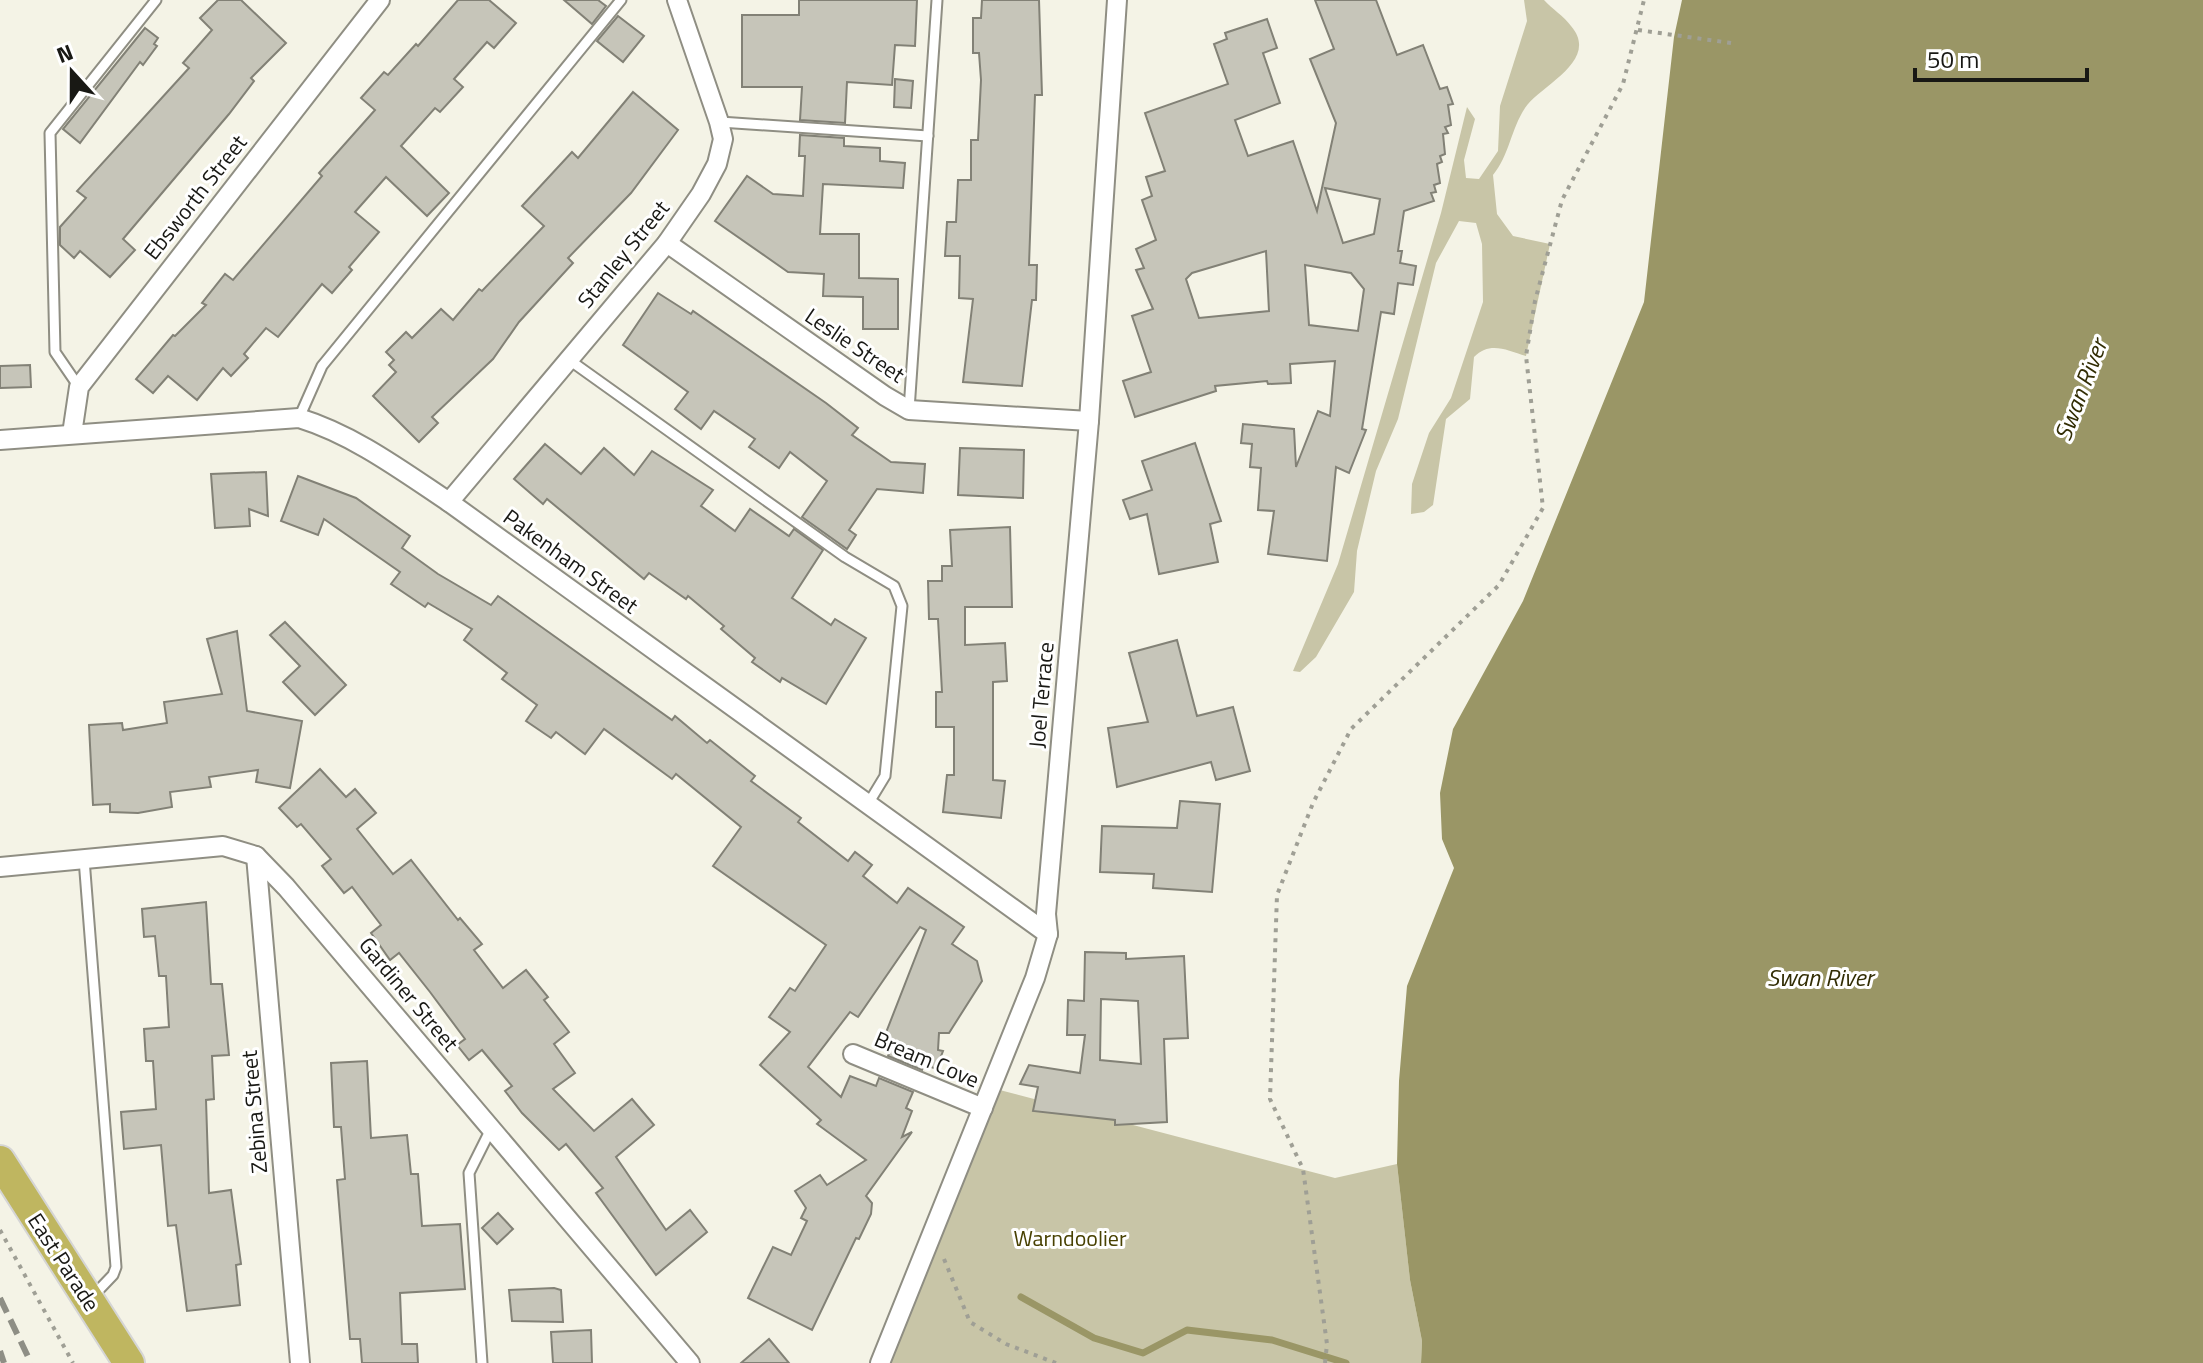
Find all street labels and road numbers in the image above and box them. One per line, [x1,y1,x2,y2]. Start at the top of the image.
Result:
street label: Ebsworth Street [135,127,255,267]
street label: Stanley Street [569,192,677,315]
street label: Leslie Street [798,299,912,391]
street label: Pakenham Street [496,500,646,622]
street label: Joel Terrace [1019,641,1063,749]
street label: Gardiner Street [351,929,467,1059]
street label: Bream Cove [869,1022,985,1096]
street label: Zebina Street [232,1049,276,1175]
street label: East Parade [19,1206,109,1318]

